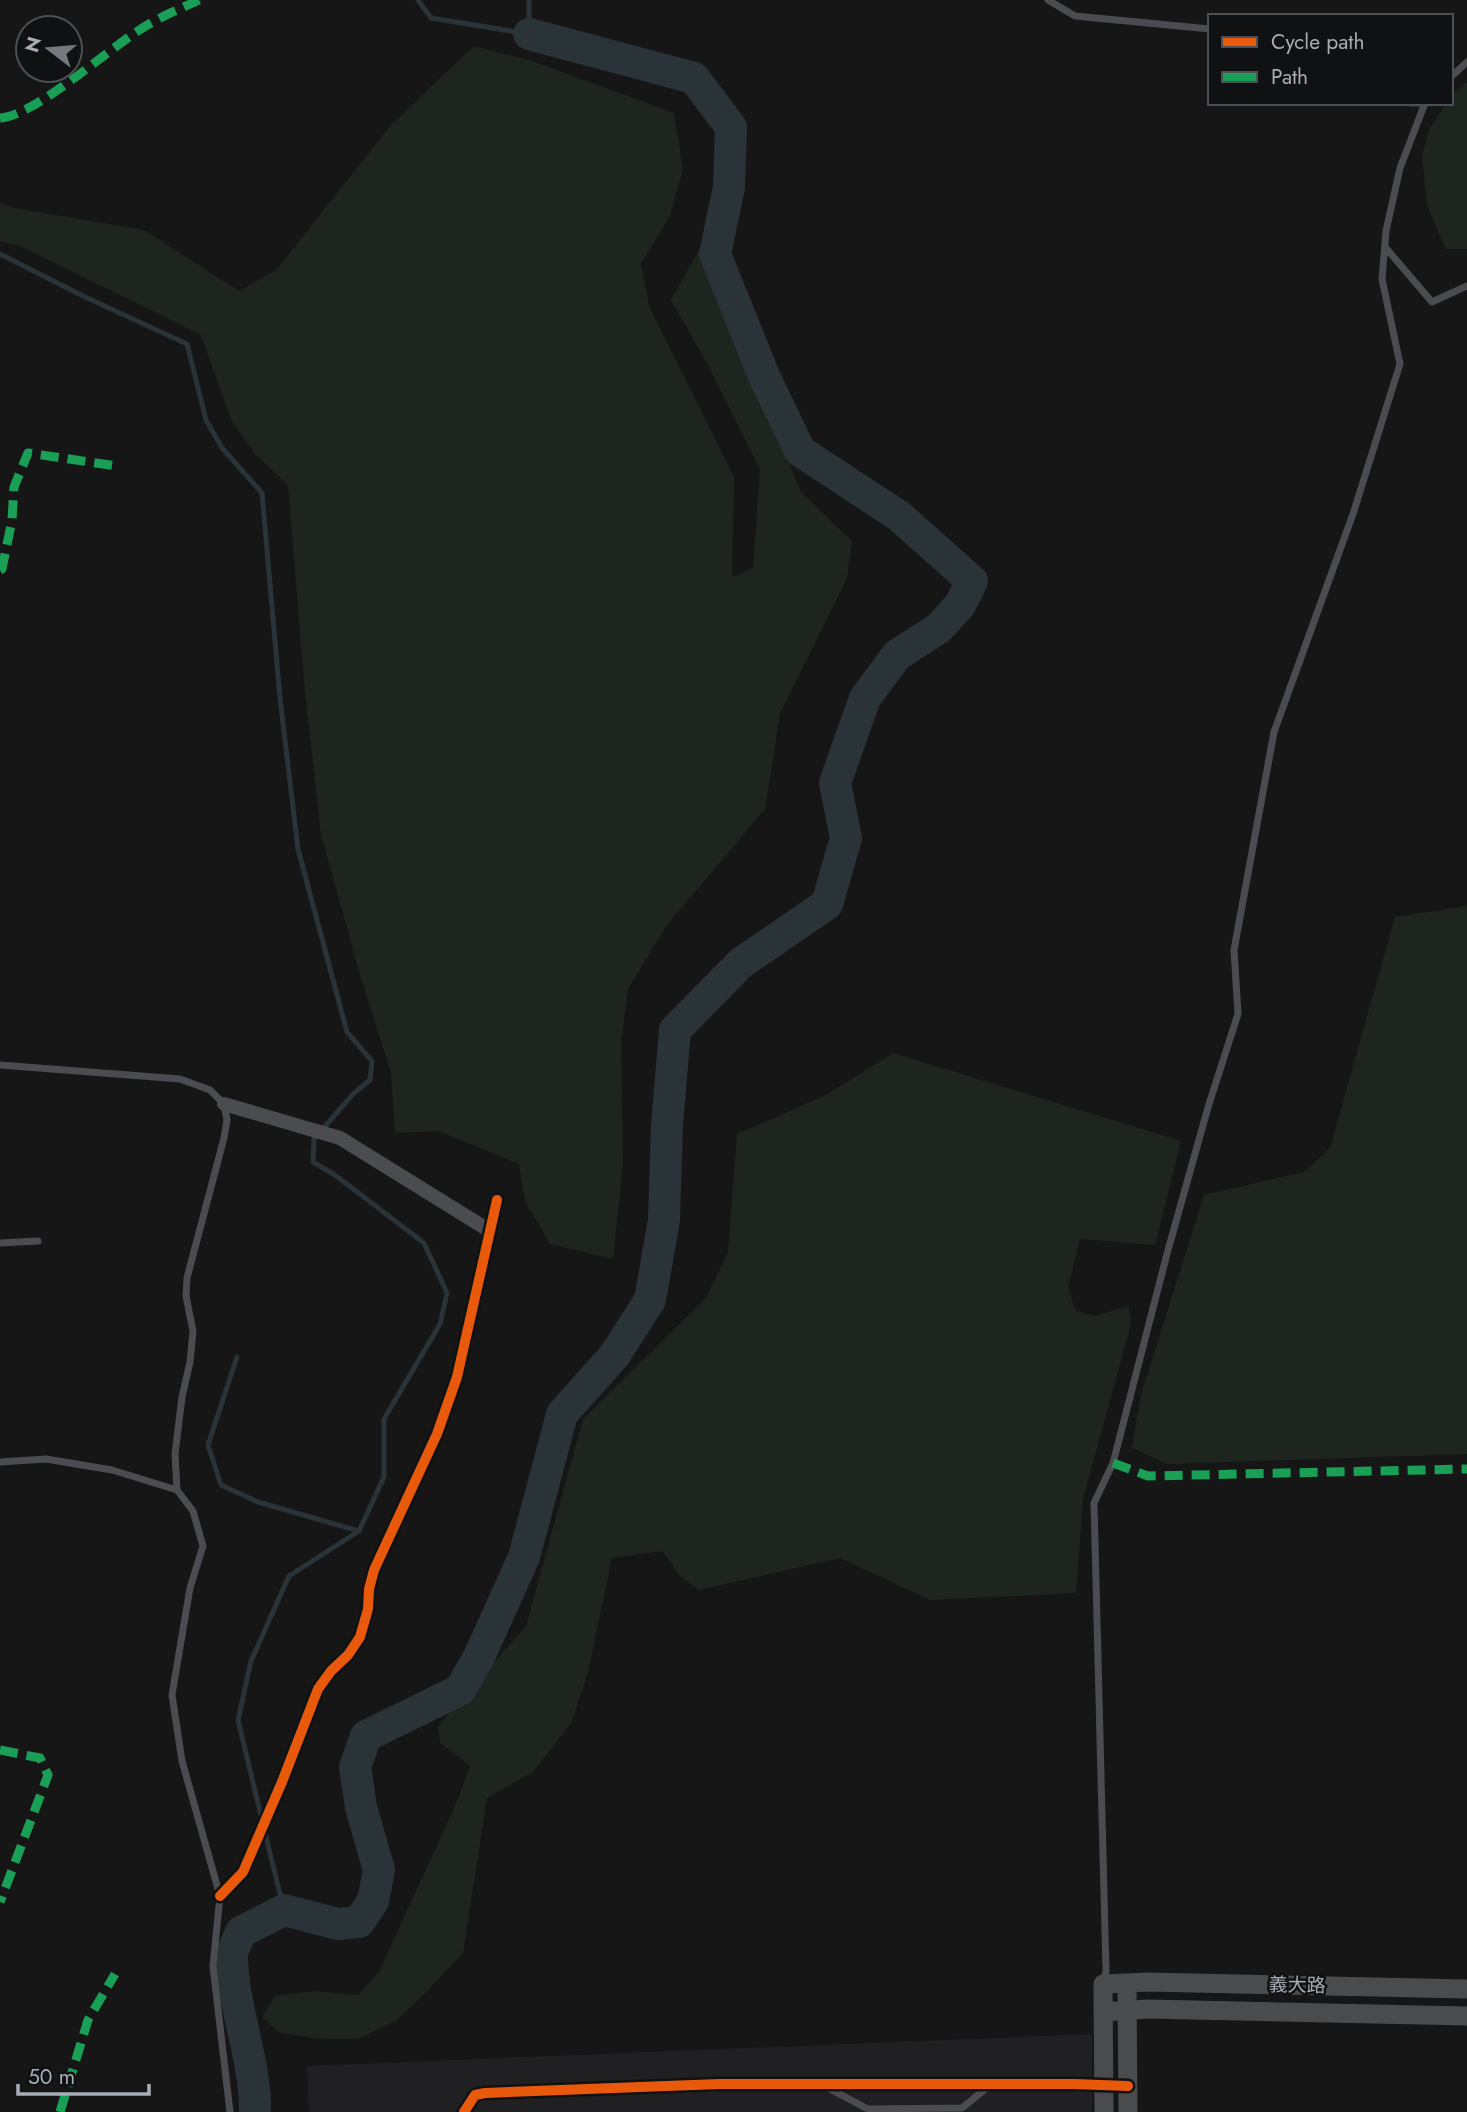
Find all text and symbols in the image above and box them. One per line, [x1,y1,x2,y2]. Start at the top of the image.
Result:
north arrow [14,14,84,84]
legend [1208,14,1453,105]
text: Cycle path [1271,27,1364,57]
text: N [18,33,48,55]
text: Path [1271,62,1308,92]
street label: 義大路 [1268,1971,1326,1999]
scale bar [18,2052,149,2096]
text: 50 m [28,2062,75,2092]

